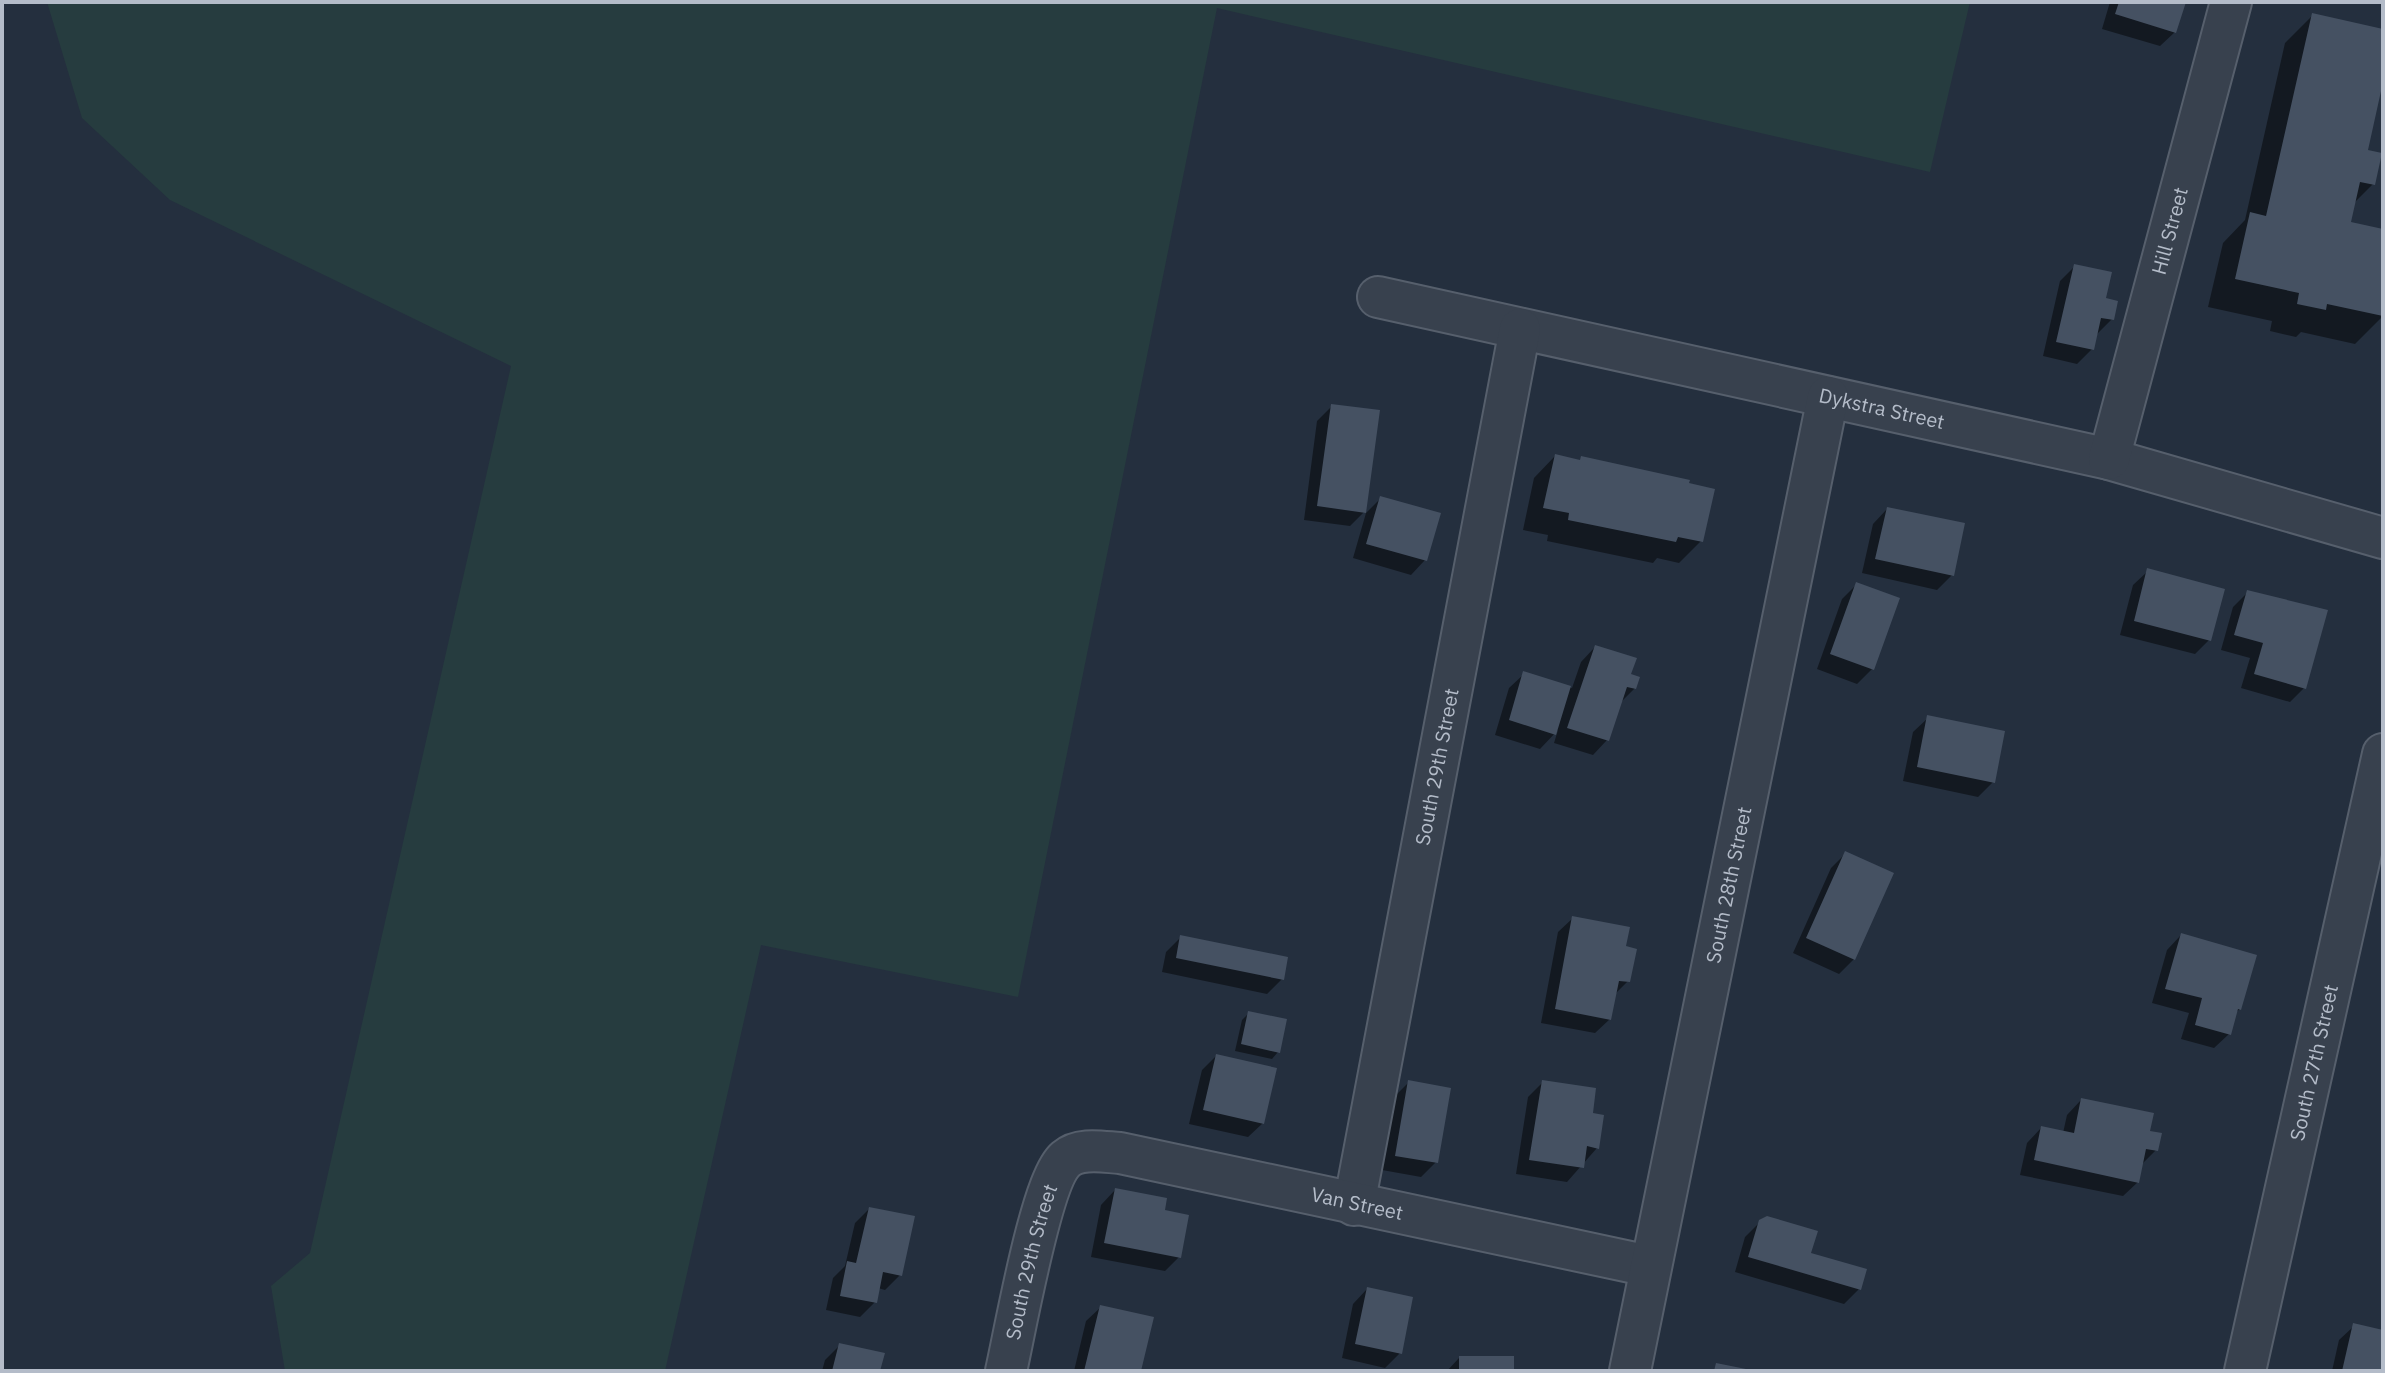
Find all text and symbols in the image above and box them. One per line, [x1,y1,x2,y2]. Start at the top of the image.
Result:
street label: Hill Street [2145,184,2194,278]
street label: Dykstra Street [1816,381,1947,435]
street label: South 29th Street [1408,686,1465,848]
street label: South 28th Street [1699,804,1757,966]
street label: South 27th Street [2283,982,2344,1143]
street label: South 29th Street [999,1180,1063,1342]
street label: Van Street [1309,1180,1406,1226]

